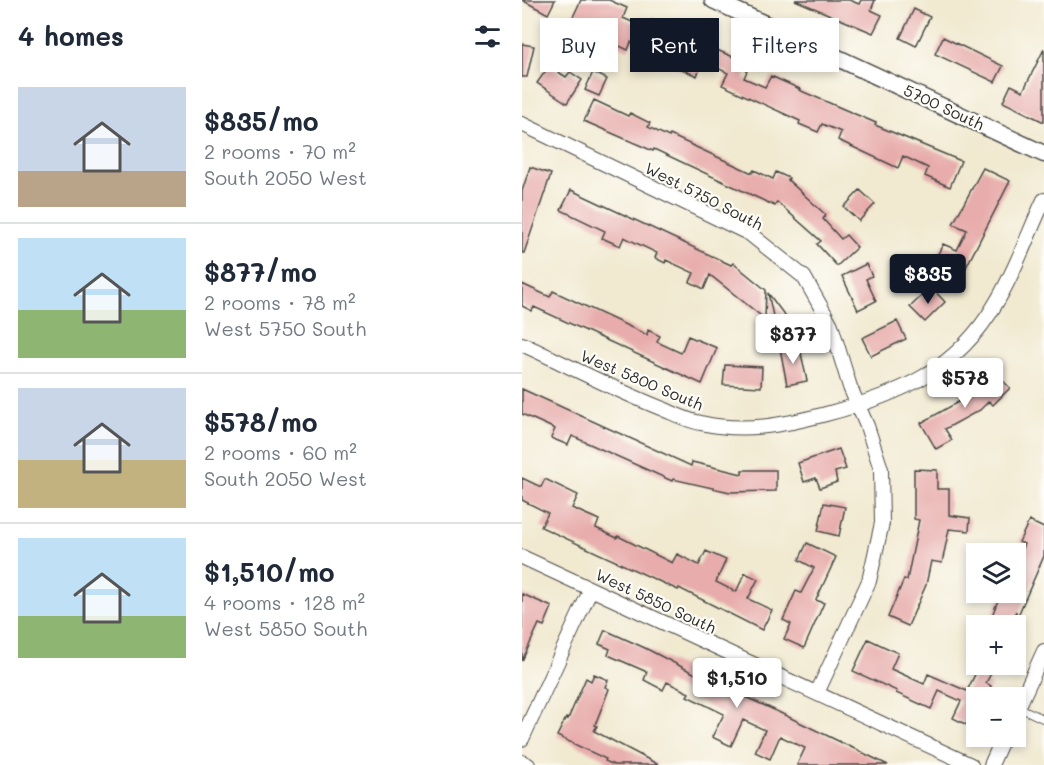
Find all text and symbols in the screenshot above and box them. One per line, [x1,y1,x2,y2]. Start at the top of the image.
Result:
chip: Buy [540,18,618,72]
chip: Rent [630,18,719,72]
chip: Filters [731,18,839,72]
text: 4 homes [18,19,124,53]
icon: filters [471,20,504,53]
street label: 5700 South [901,79,988,134]
text: $835/mo [204,104,319,138]
icon: home [66,111,138,183]
text: 2 rooms · 70 m² [204,138,356,164]
street label: West 5750 South [642,157,767,234]
text: South 2050 West [204,164,367,190]
pin: $835 [892,254,964,305]
text: $877/mo [204,255,317,289]
text: $835 [904,260,952,286]
icon: home [66,262,138,334]
text: 2 rooms · 78 m² [204,289,356,315]
pin: $877 [757,314,829,365]
text: West 5750 South [204,315,366,341]
text: $877 [769,320,817,346]
street label: West 5800 South [578,344,707,415]
pin: $578 [929,358,1001,409]
text: $578 [941,364,989,390]
text: $578/mo [204,405,317,439]
icon: home [66,412,138,484]
text: 2 rooms · 60 m² [204,439,357,465]
text: South 2050 West [204,465,367,491]
map controls [966,543,1026,747]
button: layers [966,543,1026,603]
text: $1,510/mo [204,555,335,589]
icon: home [66,562,138,634]
street label: West 5850 South [593,563,720,638]
text: 4 rooms · 128 m² [204,589,365,615]
text: West 5850 South [204,615,367,641]
button: + [966,615,1026,675]
pin: $1,510 [688,658,786,709]
text: $1,510 [707,664,767,690]
button: − [966,687,1026,747]

